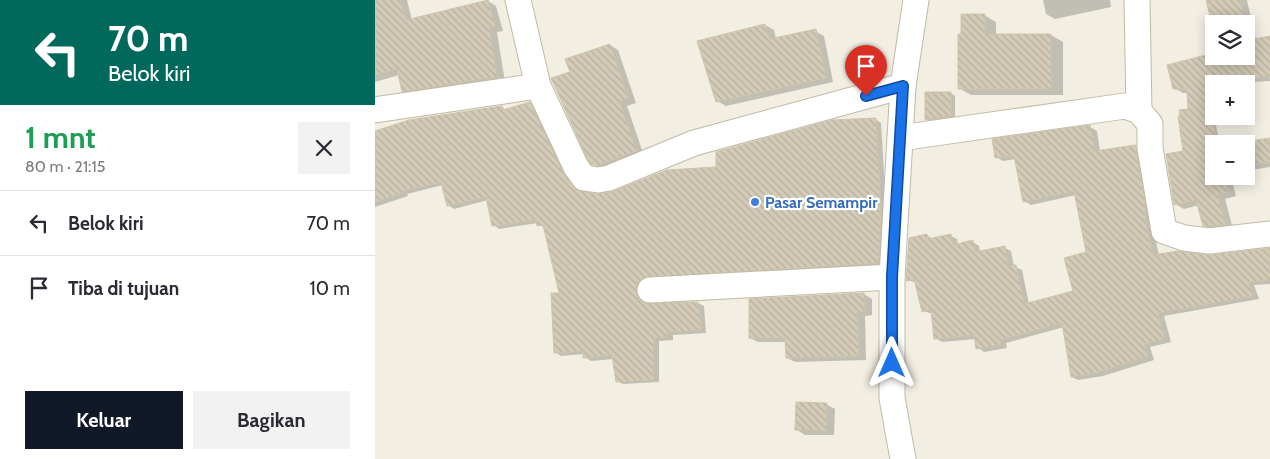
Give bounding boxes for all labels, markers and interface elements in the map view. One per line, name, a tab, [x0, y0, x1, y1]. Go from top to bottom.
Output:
map controls	[1205, 15, 1255, 185]
button: layers	[1205, 15, 1255, 65]
text: 70 m	[108, 17, 189, 60]
icon: left	[25, 20, 90, 85]
pin	[845, 45, 887, 96]
icon: arrive	[852, 52, 880, 80]
text: Belok kiri	[108, 60, 191, 87]
button: +	[1205, 75, 1255, 125]
text: 1 mnt	[25, 119, 96, 156]
button: close	[298, 122, 350, 174]
button: −	[1205, 135, 1255, 185]
text: 80 m · 21:15	[25, 157, 105, 176]
place label: Pasar Semampir	[765, 193, 878, 212]
marker: Pasar Semampir	[749, 196, 761, 208]
icon: left	[25, 209, 53, 237]
text: Belok kiri	[68, 212, 144, 235]
text: 70 m	[306, 212, 350, 235]
icon: arrive	[25, 274, 53, 302]
text: Tiba di tujuan	[68, 277, 179, 300]
text: 10 m	[310, 277, 350, 300]
position arrow	[865, 336, 917, 388]
button: Keluar	[25, 391, 183, 449]
button: Bagikan	[193, 391, 350, 449]

